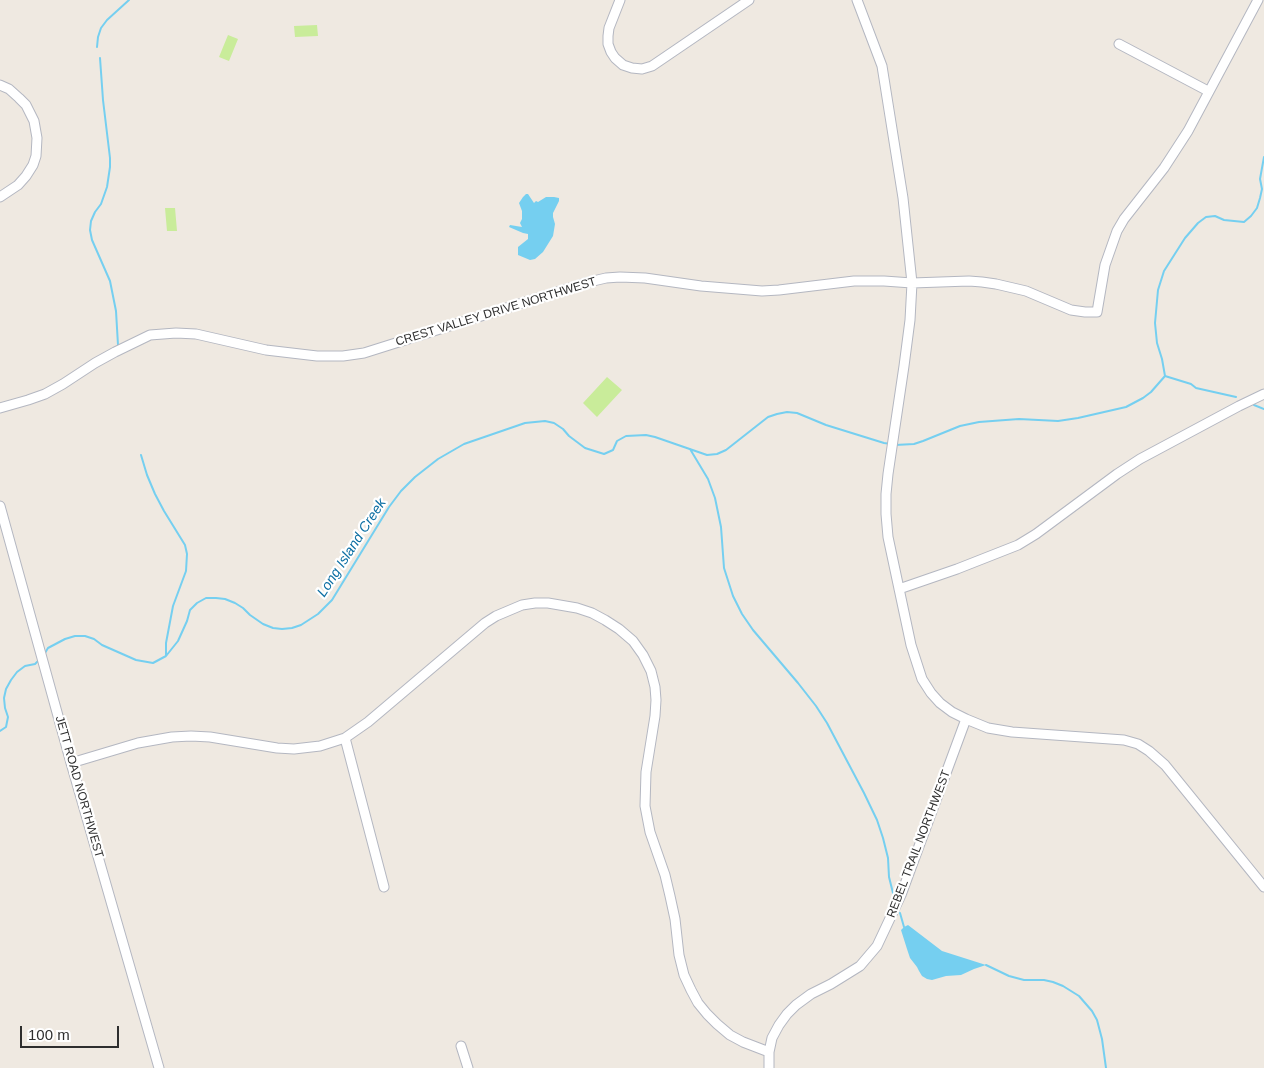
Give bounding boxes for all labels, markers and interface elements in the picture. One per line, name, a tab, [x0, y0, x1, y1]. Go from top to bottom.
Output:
street label: CREST VALLEY DRIVE NORTHWEST	[394, 275, 598, 349]
water label: Long Island Creek	[314, 496, 390, 600]
street label: JETT ROAD NORTHWEST	[52, 714, 106, 860]
street label: REBEL TRAIL NORTHWEST	[884, 768, 954, 920]
scale bar	[22, 1016, 121, 1048]
text: 100 m	[28, 1026, 70, 1043]

